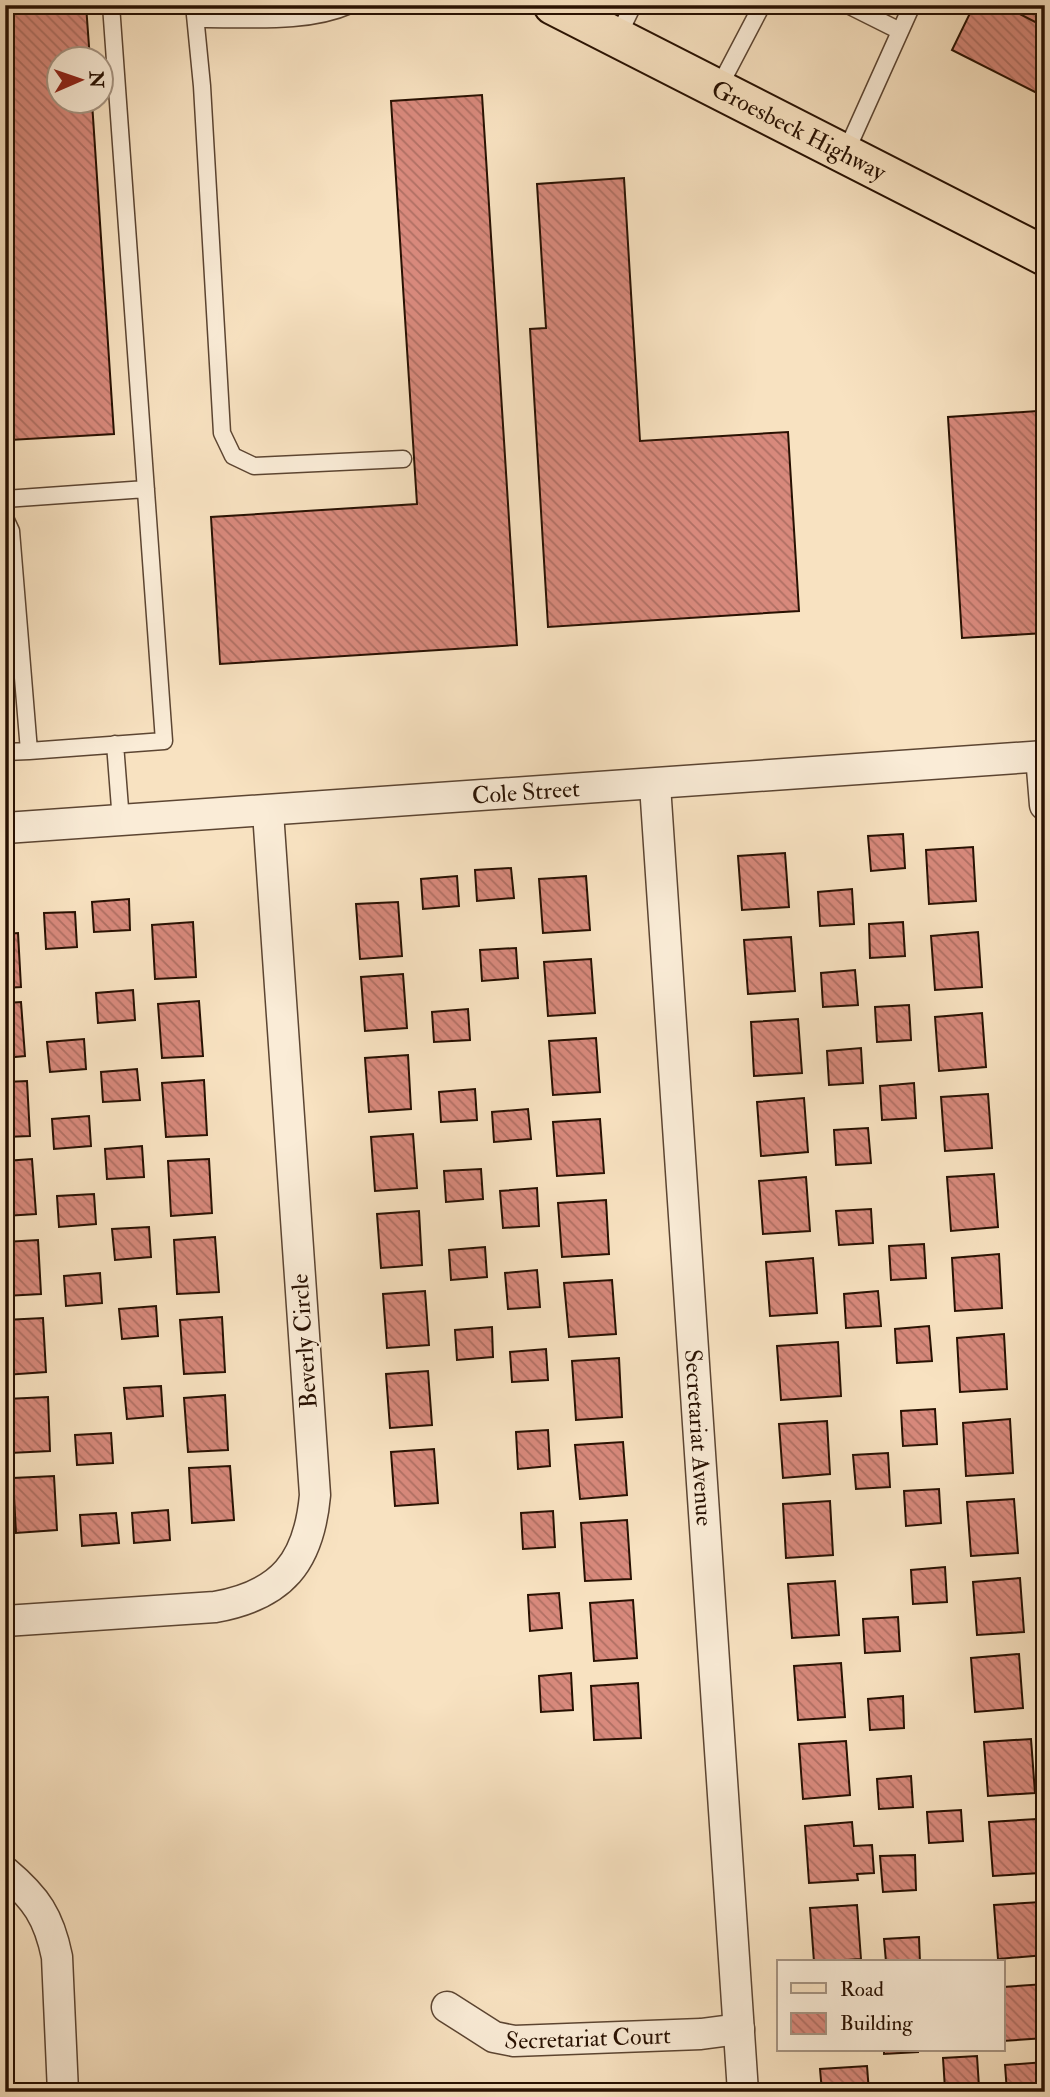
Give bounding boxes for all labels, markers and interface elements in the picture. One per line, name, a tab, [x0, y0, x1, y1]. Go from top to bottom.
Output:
north arrow	[46, 46, 116, 116]
text: N	[84, 70, 108, 89]
street label: Groesbeck Highway	[706, 73, 892, 189]
street label: Cole Street	[471, 773, 581, 812]
street label: Beverly Circle	[284, 1273, 325, 1409]
street label: Secretariat Avenue	[677, 1348, 720, 1527]
legend	[777, 1960, 1004, 2052]
text: Road	[840, 1976, 885, 2003]
text: Building	[840, 2010, 913, 2037]
street label: Secretariat Court	[502, 2020, 672, 2058]

